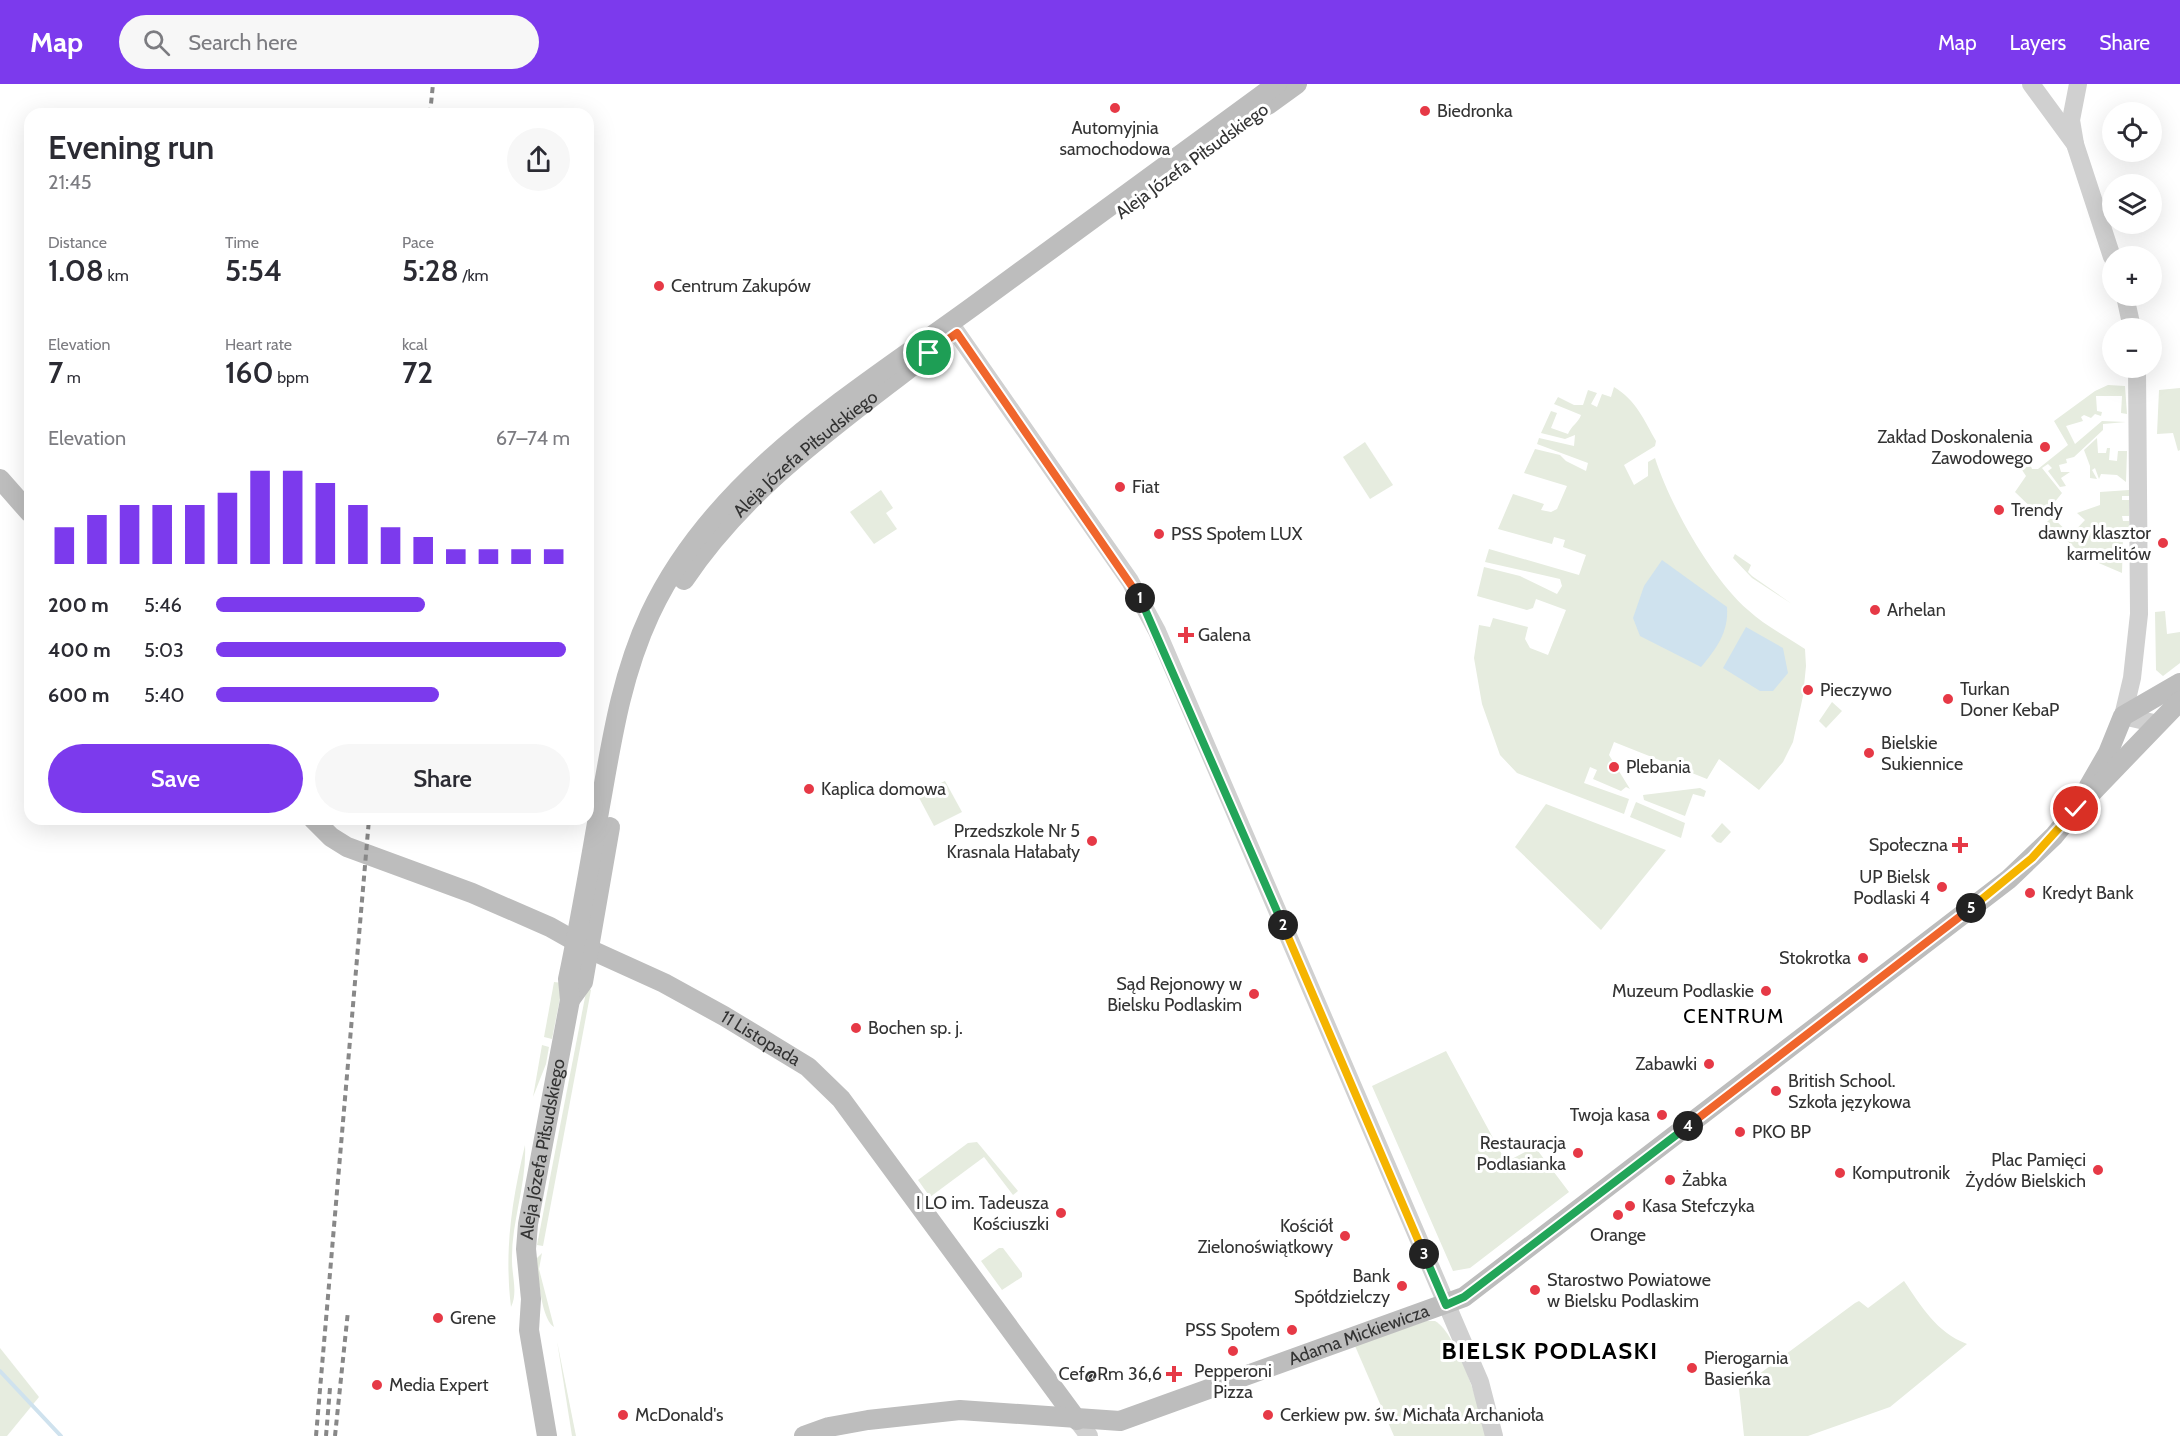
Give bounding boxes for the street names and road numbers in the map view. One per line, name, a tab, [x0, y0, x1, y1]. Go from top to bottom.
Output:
street label: Aleja Józefa Piłsudskiego	[1111, 98, 1273, 224]
street label: Aleja Józefa Piłsudskiego	[729, 386, 882, 522]
street label: 11 Listopada	[717, 1006, 805, 1071]
street label: Aleja Józefa Piłsudskiego	[516, 1057, 570, 1241]
street label: Adama Mickiewicza	[1286, 1299, 1432, 1370]

